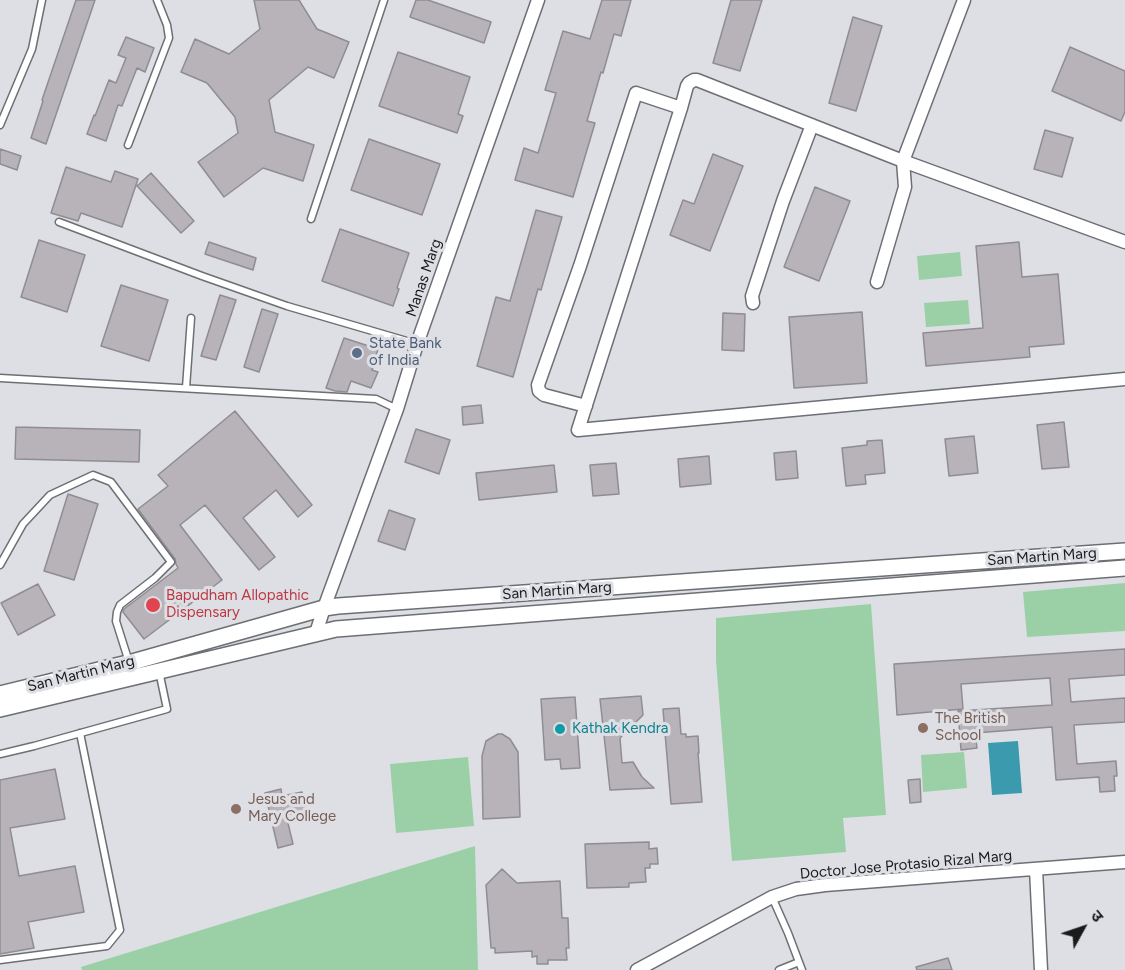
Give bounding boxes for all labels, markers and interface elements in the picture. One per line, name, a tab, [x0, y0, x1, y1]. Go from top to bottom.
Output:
street label: Manas Marg	[402, 237, 446, 319]
place label: State Bank of India	[369, 335, 441, 370]
marker: State Bank of India	[350, 346, 364, 360]
street label: San Martin Marg	[987, 544, 1097, 570]
street label: San Martin Marg	[502, 578, 612, 604]
place label: Bapudham Allopathic Dispensary	[166, 587, 309, 622]
marker: Bapudham Allopathic Dispensary	[144, 596, 162, 614]
street label: San Martin Marg	[26, 652, 136, 696]
place label: The British School	[935, 710, 1006, 745]
place label: Kathak Kendra	[572, 720, 668, 738]
marker: The British School	[916, 721, 930, 735]
marker: Kathak Kendra	[553, 722, 567, 736]
place label: Jesus and Mary College	[248, 791, 336, 826]
marker: Jesus and Mary College	[229, 802, 243, 816]
street label: Doctor Jose Protasio Rizal Marg	[799, 847, 1013, 883]
north arrow	[1053, 898, 1113, 958]
text: उ	[1087, 906, 1107, 926]

